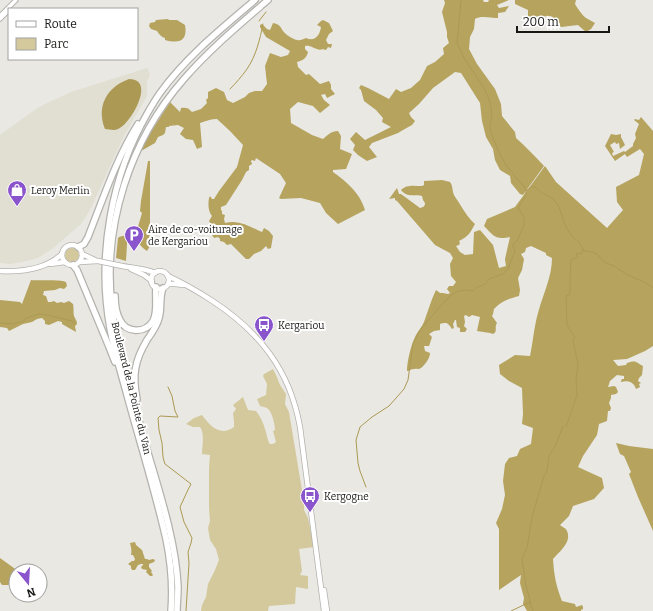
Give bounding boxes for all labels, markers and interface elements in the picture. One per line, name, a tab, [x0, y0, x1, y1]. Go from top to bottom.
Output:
legend	[8, 8, 138, 60]
scale bar	[517, 8, 609, 34]
text: 200 m	[523, 15, 559, 29]
text: Route	[44, 17, 77, 31]
text: Parc	[44, 37, 69, 51]
shop icon: Leroy Merlin	[6, 179, 28, 207]
place label: Leroy Merlin	[31, 185, 90, 197]
parking icon: Aire de co-voiturage de Kergariou	[123, 224, 145, 252]
place label: Aire de co-voiturage de Kergariou	[148, 224, 242, 248]
bus stop icon: Kergariou	[253, 314, 275, 342]
place label: Kergariou	[278, 320, 325, 332]
street label: Boulevard de la Pointe du Van	[109, 321, 154, 457]
bus stop icon: Kergogne	[299, 485, 321, 513]
place label: Kergogne	[324, 491, 369, 503]
north arrow	[8, 563, 48, 603]
text: N	[24, 585, 37, 600]

